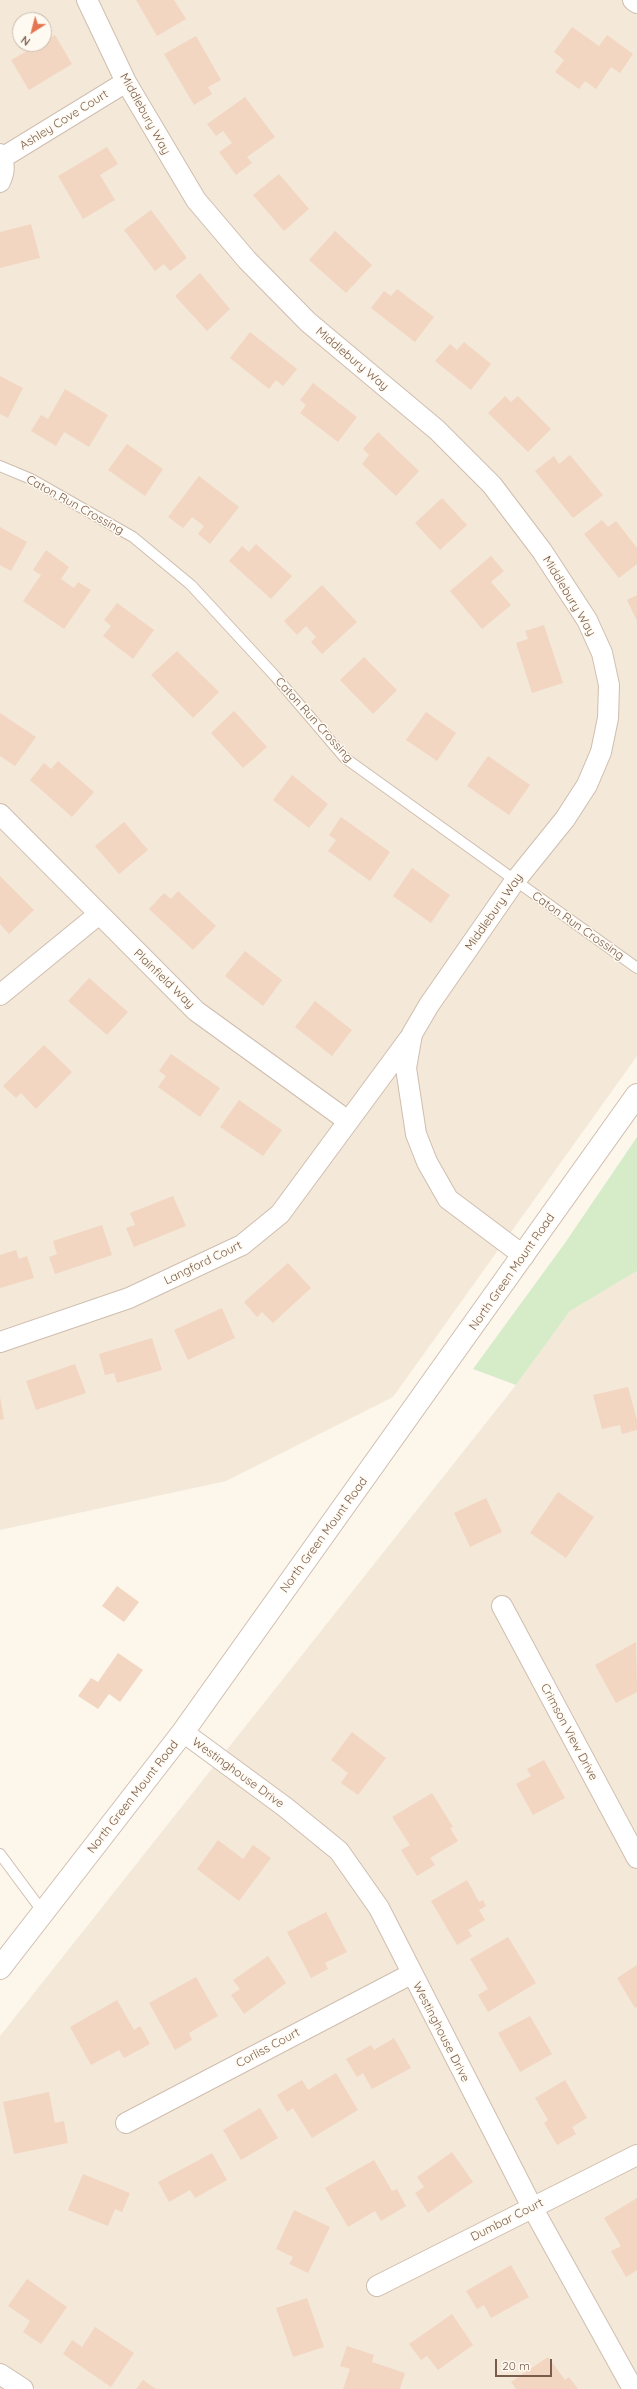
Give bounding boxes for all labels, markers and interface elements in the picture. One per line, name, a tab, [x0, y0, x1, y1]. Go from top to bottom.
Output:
north arrow	[12, 12, 52, 52]
text: N	[18, 33, 33, 49]
street label: Middlebury Way	[117, 71, 173, 157]
street label: Ashley Cove Court	[17, 87, 111, 153]
street label: Middlebury Way	[313, 324, 391, 394]
street label: Caton Run Crossing	[24, 472, 126, 538]
street label: Middlebury Way	[539, 553, 599, 639]
street label: Caton Run Crossing	[272, 675, 356, 765]
street label: Middlebury Way	[462, 871, 526, 953]
street label: Caton Run Crossing	[529, 889, 627, 963]
street label: Plainfield Way	[131, 946, 197, 1012]
street label: North Green Mount Road	[466, 1211, 558, 1333]
street label: Langford Court	[162, 1238, 244, 1288]
street label: North Green Mount Road	[277, 1474, 371, 1596]
street label: Crimson View Drive	[537, 1681, 601, 1783]
street label: Westinghouse Drive	[189, 1735, 287, 1811]
street label: North Green Mount Road	[84, 1738, 182, 1856]
street label: Westinghouse Drive	[410, 1980, 472, 2084]
street label: Corliss Court	[234, 2025, 302, 2071]
street label: Dumbar Court	[468, 2196, 546, 2244]
scale bar	[497, 2351, 554, 2377]
text: 20 m	[502, 2358, 530, 2373]

